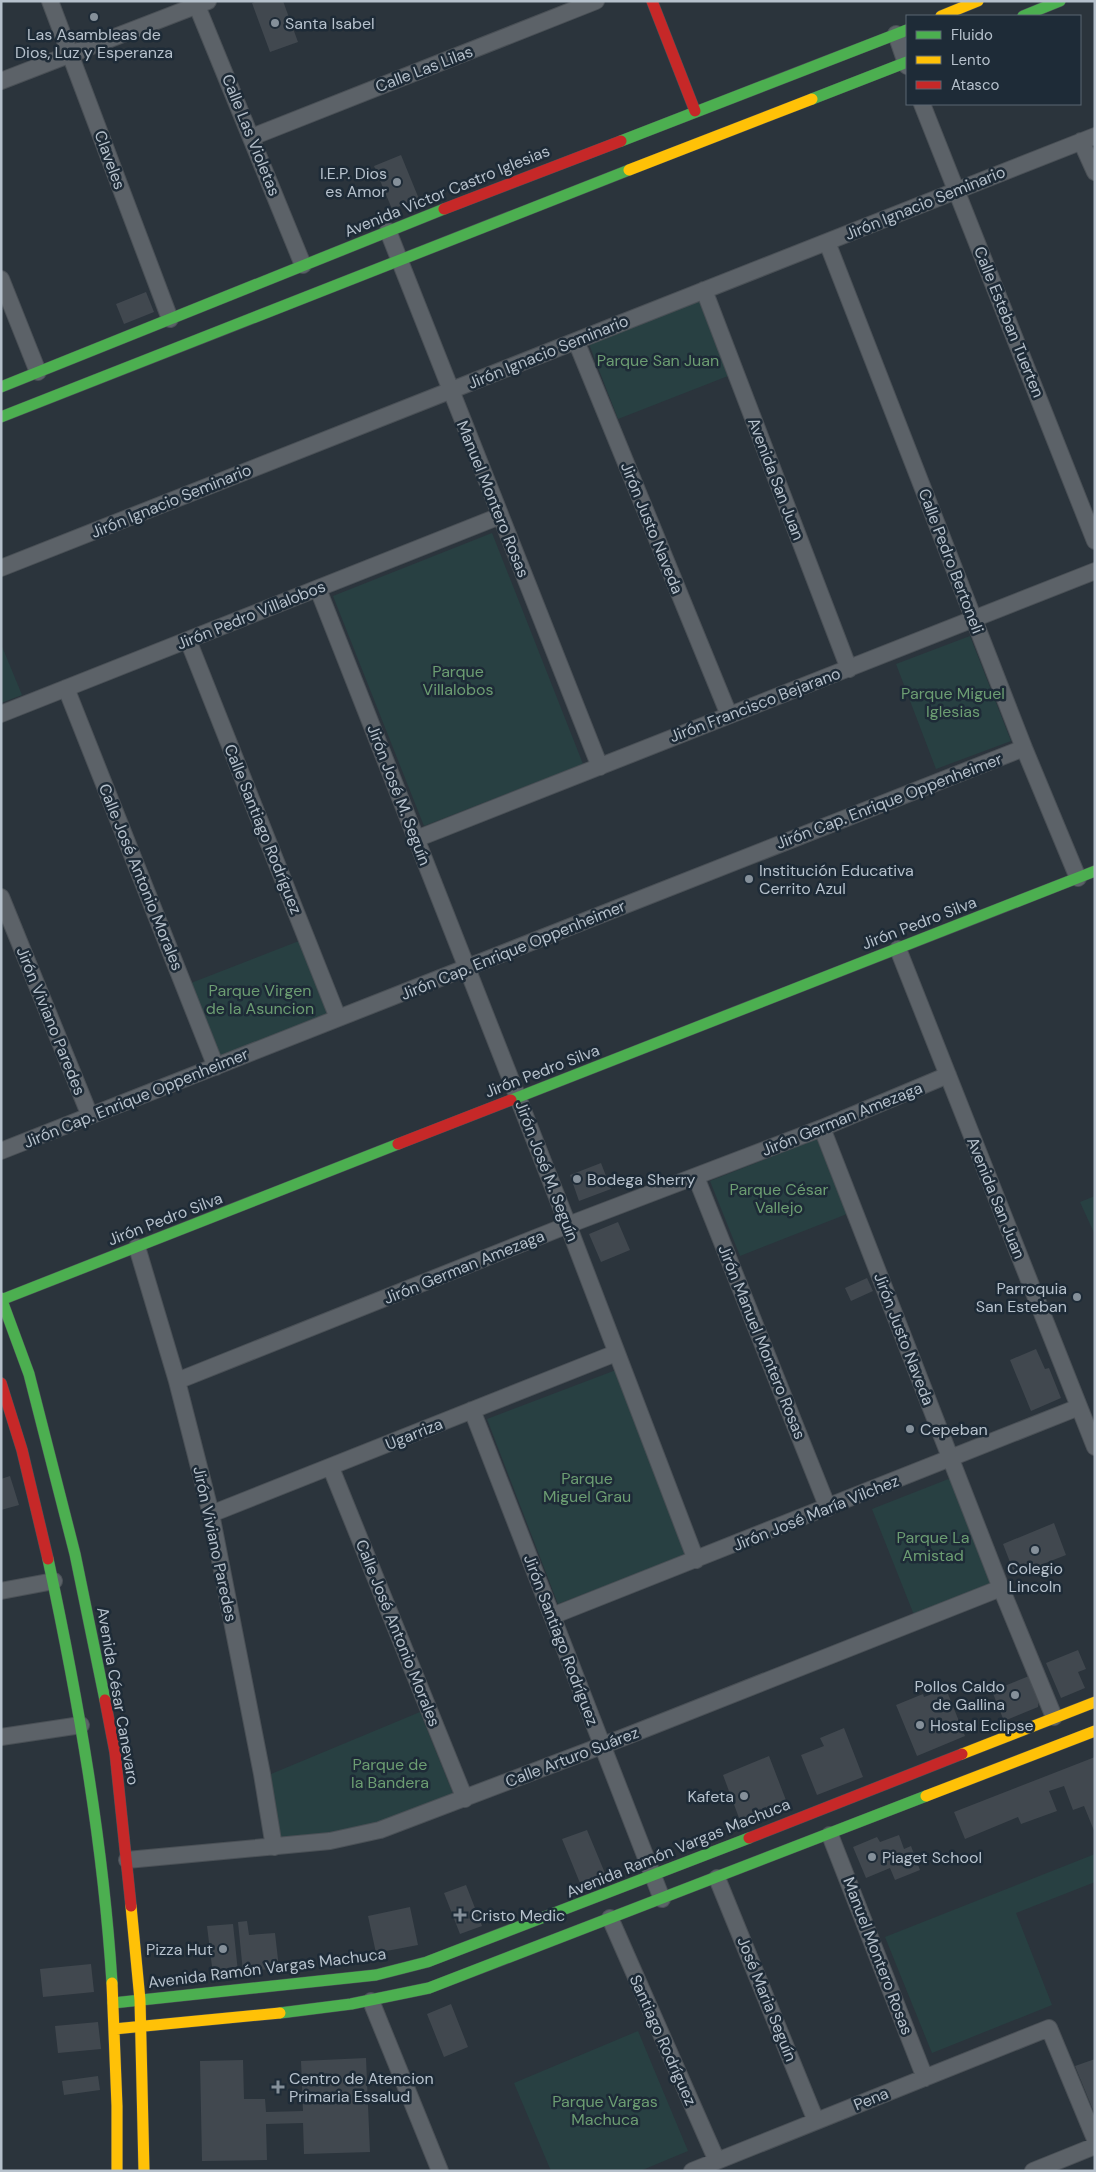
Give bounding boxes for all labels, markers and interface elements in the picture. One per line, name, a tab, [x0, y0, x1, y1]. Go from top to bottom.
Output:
marker: Las Asambleas de Dios, Luz y Esperanza	[88, 11, 100, 23]
place label: Santa Isabel	[285, 13, 375, 34]
legend	[906, 15, 1081, 105]
marker: Santa Isabel	[269, 17, 281, 29]
place label: Las Asambleas de Dios, Luz y Esperanza	[15, 24, 173, 63]
text: Fluido	[951, 25, 993, 45]
street label: Calle Las Lilas	[372, 41, 476, 97]
text: Lento	[951, 50, 990, 70]
street label: Calle Las Violetas	[217, 71, 285, 199]
text: Atasco	[951, 75, 999, 95]
street label: Claveles	[90, 128, 130, 192]
street label: Avenida Victor Castro Iglesias	[341, 140, 553, 242]
street label: Jirón Ignacio Seminario	[842, 161, 1008, 245]
place label: I.E.P. Dios es Amor	[320, 163, 387, 202]
marker: I.E.P. Dios es Amor	[391, 176, 403, 188]
street label: Calle Esteban Tuerten	[969, 243, 1049, 401]
street label: Jirón Ignacio Seminario	[465, 310, 631, 394]
park label: Parque San Juan	[597, 350, 719, 371]
street label: Avenida San Juan	[743, 415, 809, 543]
street label: Manuel Montero Rosas	[452, 417, 534, 581]
street label: Jirón Ignacio Seminario	[88, 459, 254, 543]
street label: Jirón Justo Naveda	[616, 459, 688, 597]
street label: Calle Pedro Bertoneli	[914, 485, 988, 637]
street label: Jirón Pedro Villalobos	[174, 576, 328, 654]
park label: Parque Villalobos	[423, 661, 493, 700]
street label: Jirón Francisco Bejarano	[667, 663, 843, 747]
park label: Parque Miguel Iglesias	[901, 683, 1005, 722]
street label: Jirón José M. Seguín	[362, 722, 436, 868]
street label: Calle Santiago Rodríguez	[219, 741, 307, 917]
street label: Jirón Cap. Enrique Oppenheimer	[773, 748, 1005, 854]
street label: Calle José Antonio Morales	[94, 780, 188, 974]
place label: Institución Educativa Cerrito Azul	[759, 860, 914, 899]
marker: Institución Educativa Cerrito Azul	[743, 873, 755, 885]
street label: Jirón Pedro Silva	[859, 891, 979, 955]
street label: Jirón Cap. Enrique Oppenheimer	[398, 895, 629, 1005]
street label: Jirón Viviano Paredes	[12, 944, 90, 1098]
park label: Parque Virgen de la Asuncion	[206, 980, 314, 1019]
street label: Jirón Pedro Silva	[482, 1039, 602, 1103]
street label: Jirón Cap. Enrique Oppenheimer	[21, 1043, 252, 1153]
street label: Jirón German Amezaga	[759, 1077, 925, 1161]
street label: Jirón José M. Seguín	[510, 1098, 584, 1244]
street label: Avenida San Juan	[962, 1134, 1030, 1262]
place label: Bodega Sherry	[587, 1169, 696, 1190]
marker: Bodega Sherry	[571, 1173, 583, 1185]
park label: Parque César Vallejo	[730, 1179, 829, 1218]
street label: Jirón Pedro Silva	[105, 1187, 225, 1251]
street label: Jirón German Amezaga	[381, 1225, 547, 1309]
street label: Jirón Manuel Montero Rosas	[713, 1242, 811, 1442]
street label: Jirón Justo Naveda	[869, 1270, 939, 1408]
place label: Parroquia San Esteban	[976, 1278, 1067, 1317]
marker: Parroquia San Esteban	[1071, 1291, 1083, 1303]
street label: Ugarriza	[382, 1413, 446, 1455]
place label: Cepeban	[920, 1419, 988, 1440]
marker: Cepeban	[904, 1423, 916, 1435]
street label: Jirón Viviano Paredes	[188, 1464, 242, 1624]
park label: Parque Miguel Grau	[543, 1468, 631, 1507]
street label: Jirón José María Vilchez	[730, 1470, 902, 1556]
park label: Parque La Amistad	[897, 1527, 969, 1566]
street label: Calle José Antonio Morales	[351, 1536, 445, 1730]
marker: Colegio Lincoln	[1029, 1544, 1041, 1556]
street label: Jirón Santiago Rodríguez	[519, 1552, 603, 1728]
place label: Colegio Lincoln	[1007, 1558, 1063, 1597]
street label: Avenida César Canevaro	[92, 1605, 144, 1787]
place label: Pollos Caldo de Gallina	[915, 1676, 1005, 1715]
marker: Pollos Caldo de Gallina	[1009, 1689, 1021, 1701]
place label: Hostal Eclipse	[930, 1715, 1034, 1736]
marker: Hostal Eclipse	[914, 1719, 926, 1731]
street label: Calle Arturo Suárez	[502, 1722, 642, 1792]
park label: Parque de la Bandera	[351, 1754, 429, 1793]
place label: Kafeta	[687, 1786, 734, 1807]
marker: Kafeta	[738, 1790, 750, 1802]
street label: Avenida Ramón Vargas Machuca	[563, 1793, 793, 1903]
place label: Piaget School	[882, 1847, 982, 1868]
marker: Piaget School	[866, 1851, 878, 1863]
street label: Manuel Montero Rosas	[838, 1874, 918, 2038]
place label: Cristo Medic	[471, 1905, 565, 1926]
marker: Cristo Medic	[453, 1908, 467, 1922]
street label: José Maria Seguín	[732, 1933, 802, 2065]
place label: Pizza Hut	[146, 1939, 213, 1960]
street label: Avenida Ramón Vargas Machuca	[147, 1943, 387, 1993]
marker: Pizza Hut	[217, 1943, 229, 1955]
street label: Santiago Rodríguez	[625, 1971, 701, 2109]
place label: Centro de Atencion Primaria Essalud	[289, 2068, 434, 2107]
marker: Centro de Atencion Primaria Essalud	[271, 2080, 285, 2094]
street label: Pena	[850, 2083, 892, 2115]
park label: Parque Vargas Machuca	[552, 2091, 658, 2130]

